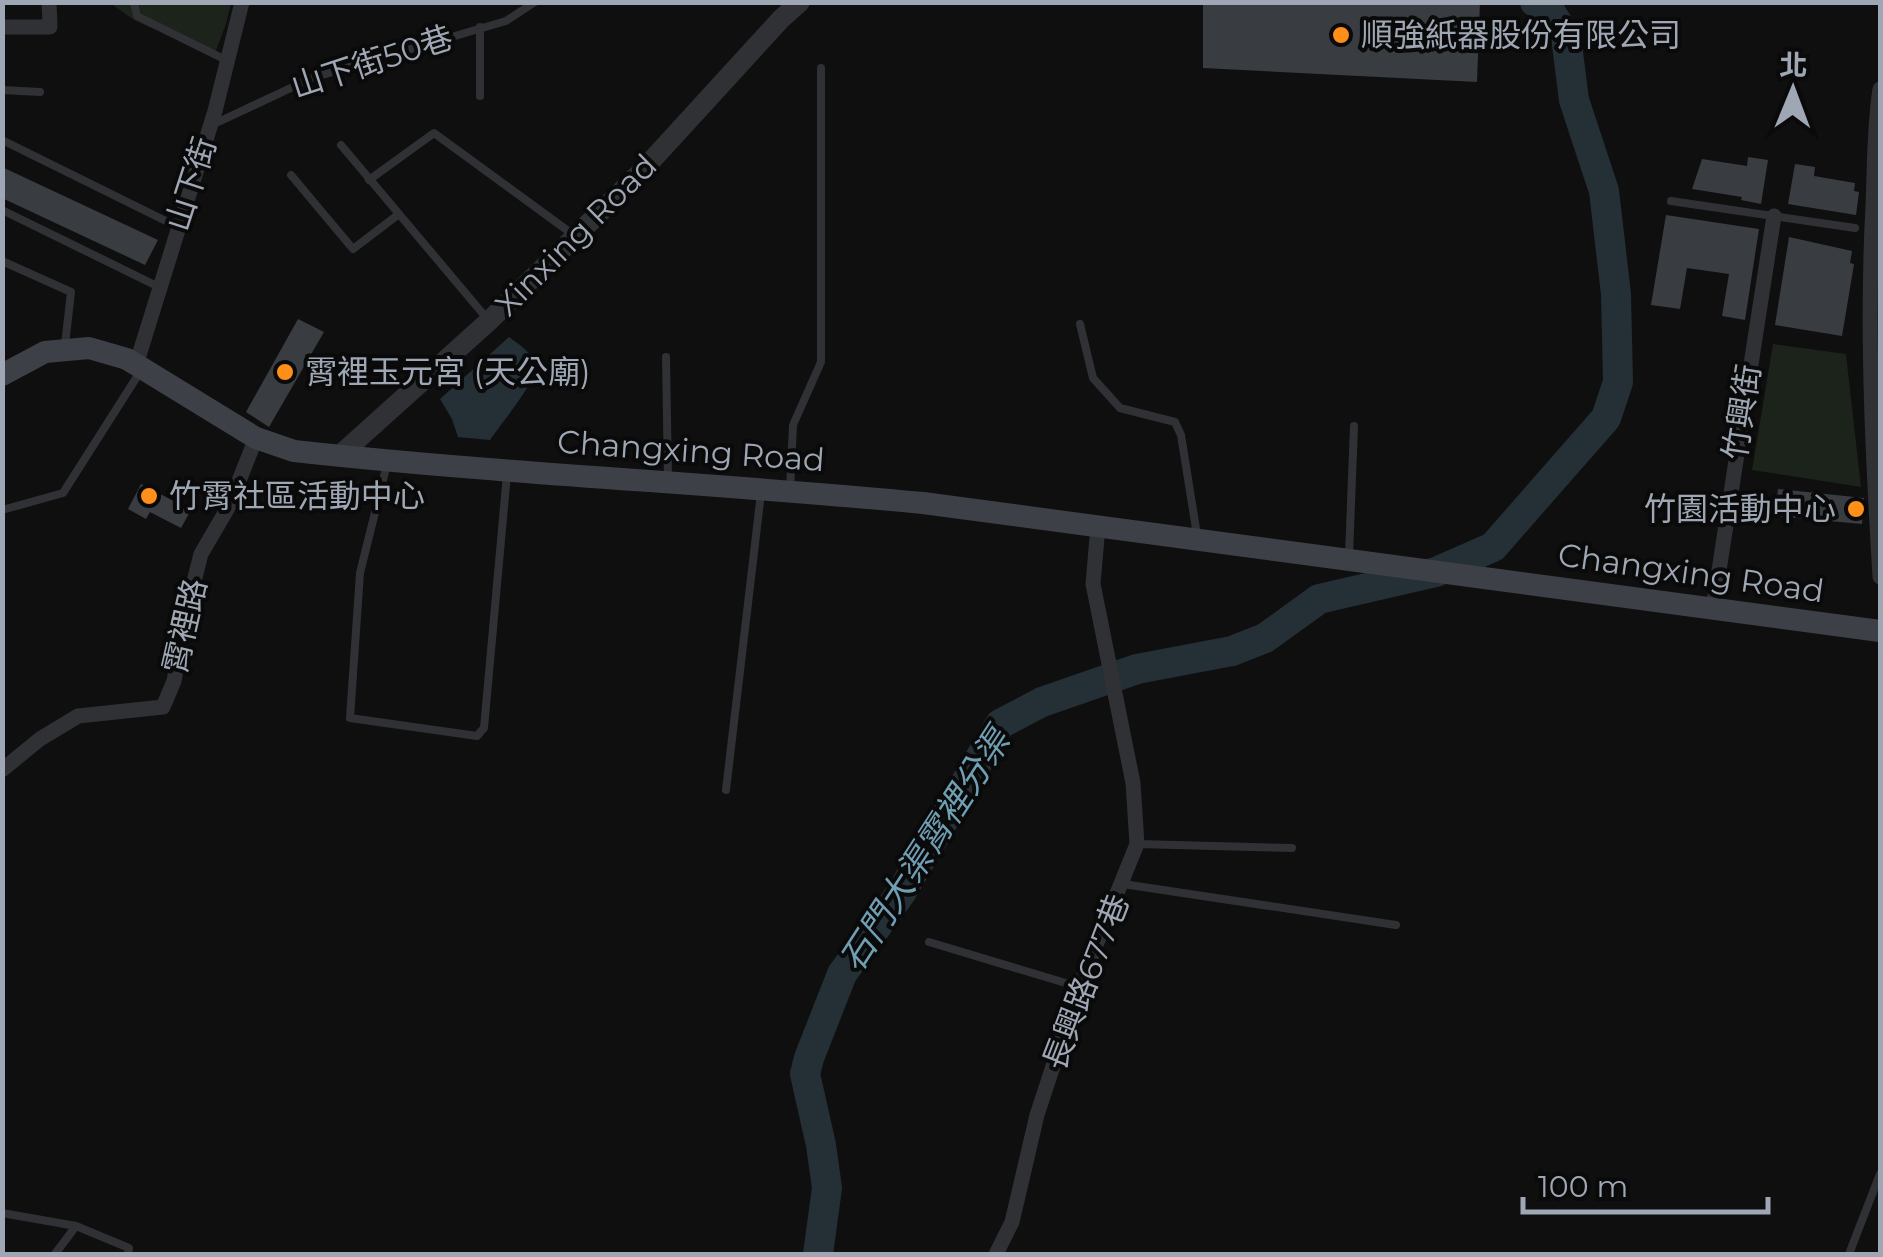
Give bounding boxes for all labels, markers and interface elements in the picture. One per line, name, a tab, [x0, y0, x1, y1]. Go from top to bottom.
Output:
place label: 順強紙器股份有限公司	[1361, 15, 1681, 54]
street label: 山下街50巷	[286, 17, 457, 106]
marker: 順強紙器股份有限公司	[1330, 24, 1352, 46]
north arrow	[1743, 40, 1843, 140]
text: 北	[1779, 48, 1808, 82]
street label: 山下街	[157, 132, 224, 236]
street label: Xinxing Road	[487, 146, 665, 324]
place label: 霄裡玉元宮 (天公廟)	[305, 352, 590, 391]
marker: 霄裡玉元宮 (天公廟)	[274, 361, 296, 383]
street label: 竹興街	[1715, 361, 1768, 462]
street label: Changxing Road	[556, 422, 826, 479]
place label: 竹霄社區活動中心	[169, 476, 425, 515]
marker: 竹霄社區活動中心	[138, 485, 160, 507]
place label: 竹園活動中心	[1644, 489, 1836, 528]
marker: 竹園活動中心	[1845, 498, 1867, 520]
street label: Changxing Road	[1556, 535, 1827, 610]
street label: 霄裡路	[155, 575, 214, 677]
water label: 石門大渠霄裡分渠	[830, 716, 1022, 979]
street label: 長興路677巷	[1034, 889, 1137, 1075]
scale bar	[1523, 1152, 1768, 1214]
text: 100 m	[1538, 1168, 1628, 1205]

